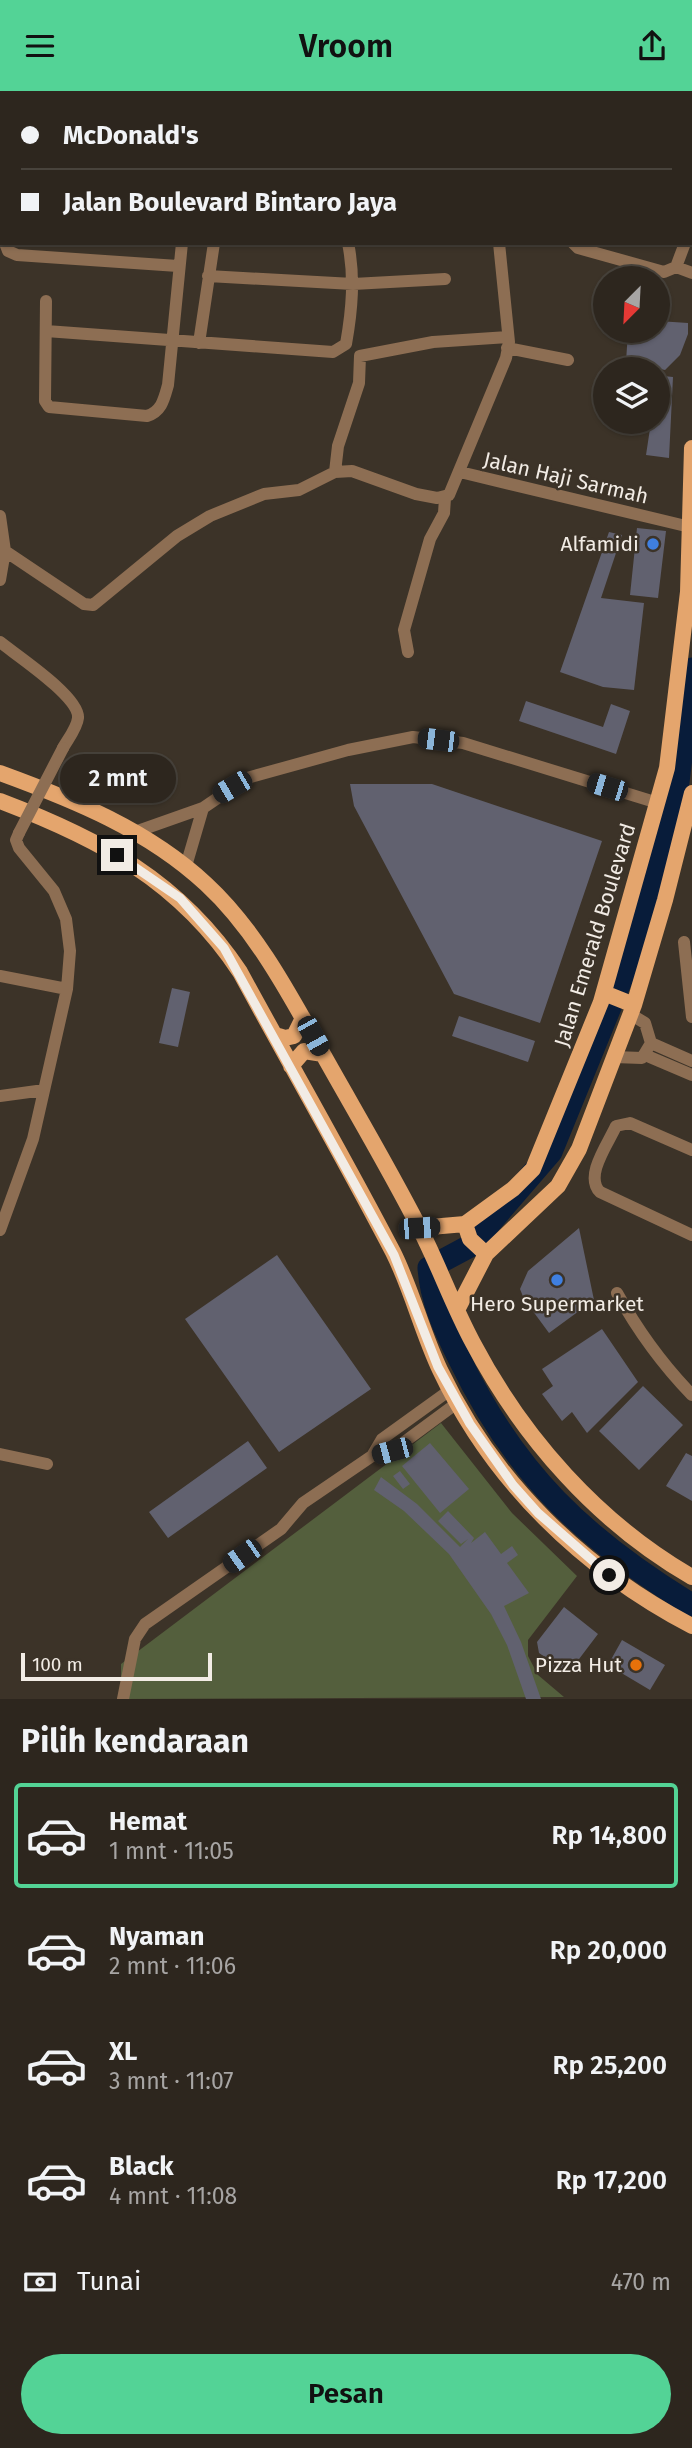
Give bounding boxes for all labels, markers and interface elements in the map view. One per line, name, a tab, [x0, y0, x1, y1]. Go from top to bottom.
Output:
icon: menu	[21, 27, 59, 65]
text: Vroom	[299, 27, 393, 65]
icon: share	[633, 27, 671, 65]
text: McDonald's	[63, 120, 199, 151]
text: Jalan Boulevard Bintaro Jaya	[63, 187, 397, 218]
north arrow	[593, 266, 670, 343]
map controls	[593, 266, 670, 434]
button: layers	[593, 357, 670, 434]
street label: Jalan Haji Sarmah	[481, 446, 651, 510]
place label: Alfamidi	[560, 531, 639, 557]
marker: Alfamidi	[645, 536, 661, 552]
car	[416, 727, 461, 753]
callout: 2 mnt	[59, 753, 175, 803]
text: 2 mnt	[89, 764, 147, 792]
car	[209, 767, 256, 807]
car	[584, 771, 631, 803]
street label: Jalan Emerald Boulevard	[549, 820, 641, 1050]
route end	[101, 839, 133, 871]
car	[294, 1013, 333, 1059]
car	[398, 1216, 441, 1240]
marker: Hero Supermarket	[549, 1272, 565, 1288]
place label: Hero Supermarket	[470, 1291, 644, 1317]
car	[369, 1435, 416, 1467]
car	[219, 1535, 266, 1577]
route start	[593, 1559, 625, 1591]
scale bar	[21, 1650, 212, 1682]
place label: Pizza Hut	[535, 1652, 622, 1678]
text: 100 m	[32, 1653, 83, 1676]
marker: Pizza Hut	[628, 1657, 644, 1673]
text: Pilih kendaraan	[21, 1722, 249, 1760]
icon: car	[25, 1804, 88, 1867]
text: Hemat	[109, 1806, 187, 1837]
text: Rp 14,800	[552, 1820, 667, 1851]
text: 1 mnt · 11:05	[109, 1837, 234, 1865]
icon: car	[25, 1919, 88, 1982]
text: Nyaman	[109, 1921, 205, 1952]
text: Rp 20,000	[550, 1935, 667, 1966]
text: 2 mnt · 11:06	[109, 1952, 236, 1980]
icon: car	[25, 2034, 88, 2097]
text: XL	[109, 2036, 137, 2067]
text: Rp 25,200	[553, 2050, 667, 2081]
text: 3 mnt · 11:07	[109, 2067, 233, 2095]
icon: car	[25, 2149, 88, 2212]
text: Black	[109, 2151, 174, 2182]
text: Rp 17,200	[556, 2165, 667, 2196]
text: 4 mnt · 11:08	[109, 2182, 237, 2210]
icon: cash	[21, 2263, 59, 2301]
text: Tunai	[77, 2266, 141, 2297]
text: 470 m	[611, 2268, 671, 2296]
button: Pesan	[21, 2354, 671, 2434]

